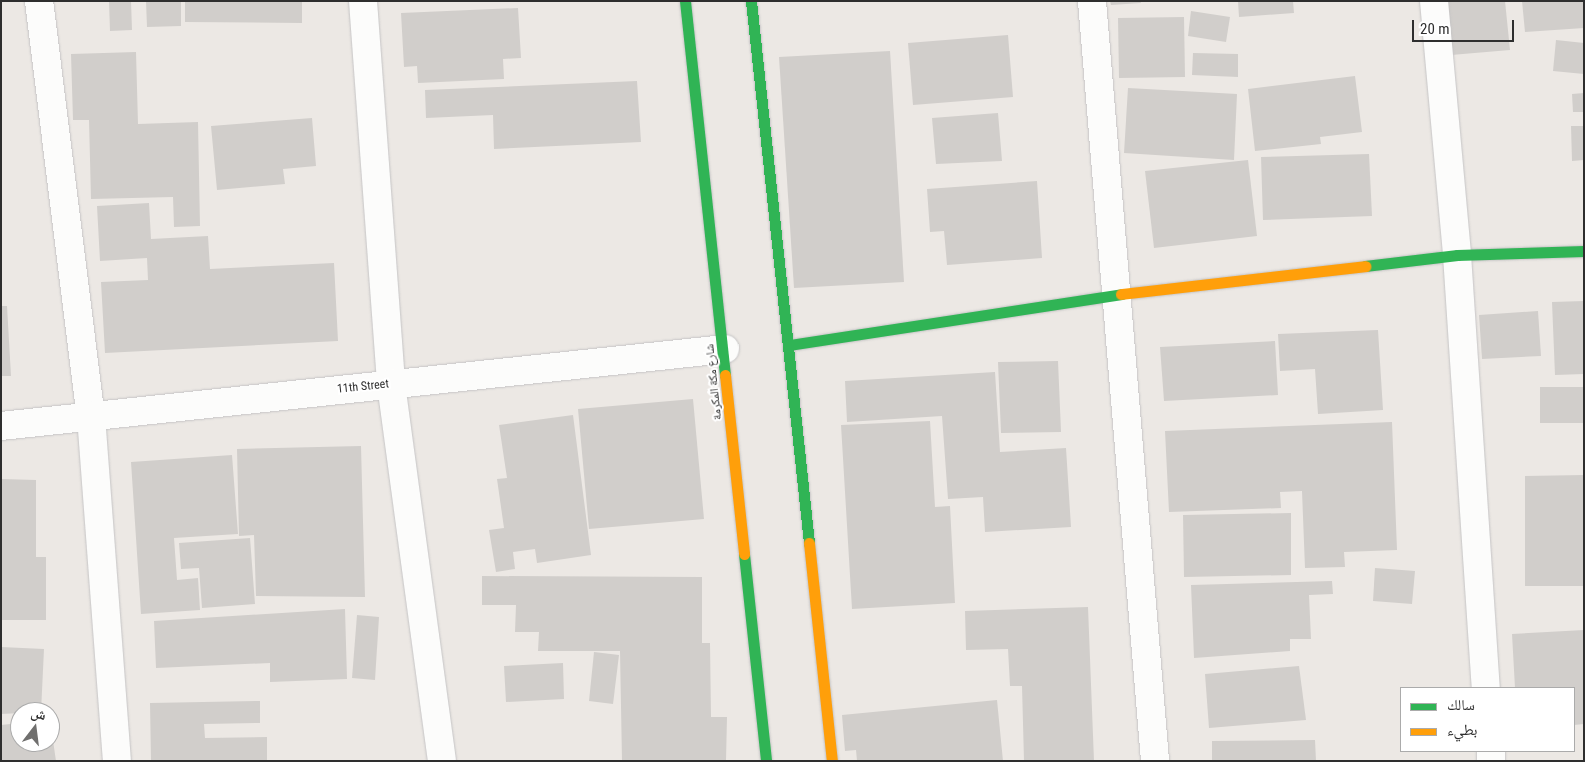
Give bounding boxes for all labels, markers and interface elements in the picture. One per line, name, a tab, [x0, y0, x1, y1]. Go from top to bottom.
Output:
scale bar	[1415, 10, 1518, 42]
text: 20 m	[1420, 20, 1450, 38]
street label: شارع مكة المكرمة	[703, 343, 725, 421]
street label: 11th Street	[336, 377, 390, 397]
legend	[1400, 687, 1575, 752]
text: سالك	[1447, 696, 1475, 714]
north arrow	[10, 702, 60, 752]
text: ش	[29, 704, 48, 723]
text: بطيء	[1447, 721, 1477, 739]

